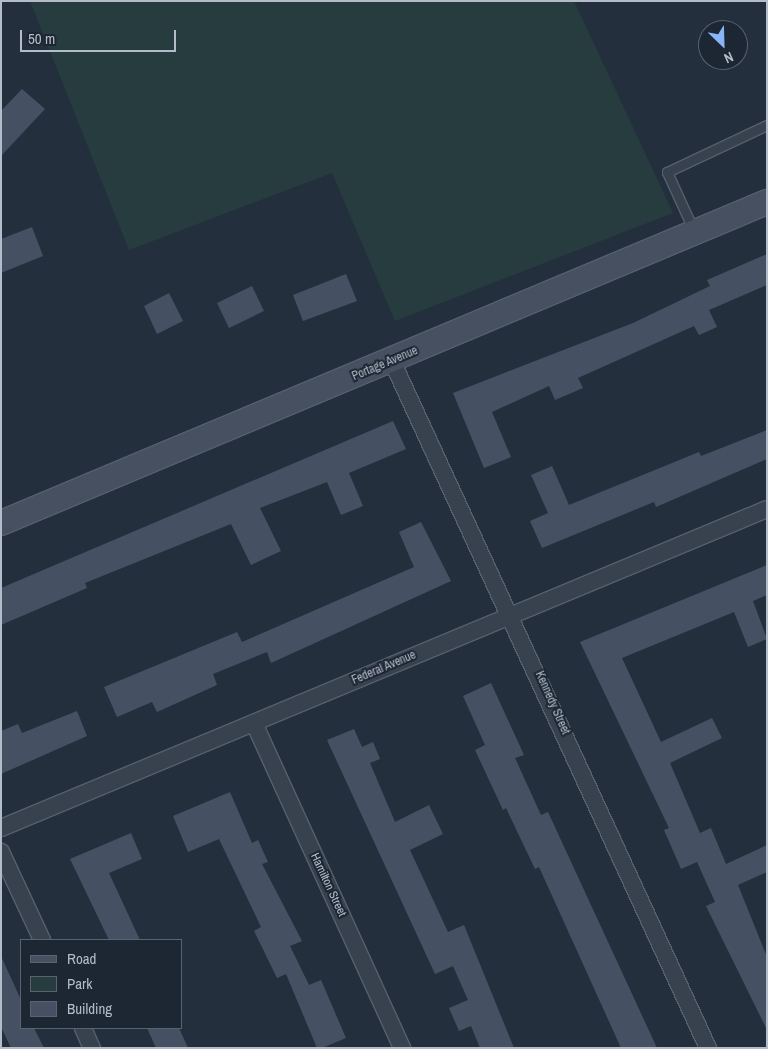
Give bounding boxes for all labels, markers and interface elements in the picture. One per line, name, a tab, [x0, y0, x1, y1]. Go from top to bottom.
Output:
scale bar	[22, 20, 179, 52]
north arrow	[698, 20, 748, 70]
text: 50 m	[28, 28, 55, 49]
text: N	[721, 48, 736, 68]
street label: Portage Avenue	[350, 344, 420, 384]
street label: Federal Avenue	[350, 648, 418, 688]
street label: Kennedy Street	[532, 669, 572, 737]
street label: Hamilton Street	[307, 851, 349, 919]
legend	[20, 939, 182, 1029]
text: Road	[67, 948, 96, 969]
text: Park	[67, 973, 92, 994]
text: Building	[67, 998, 112, 1019]

